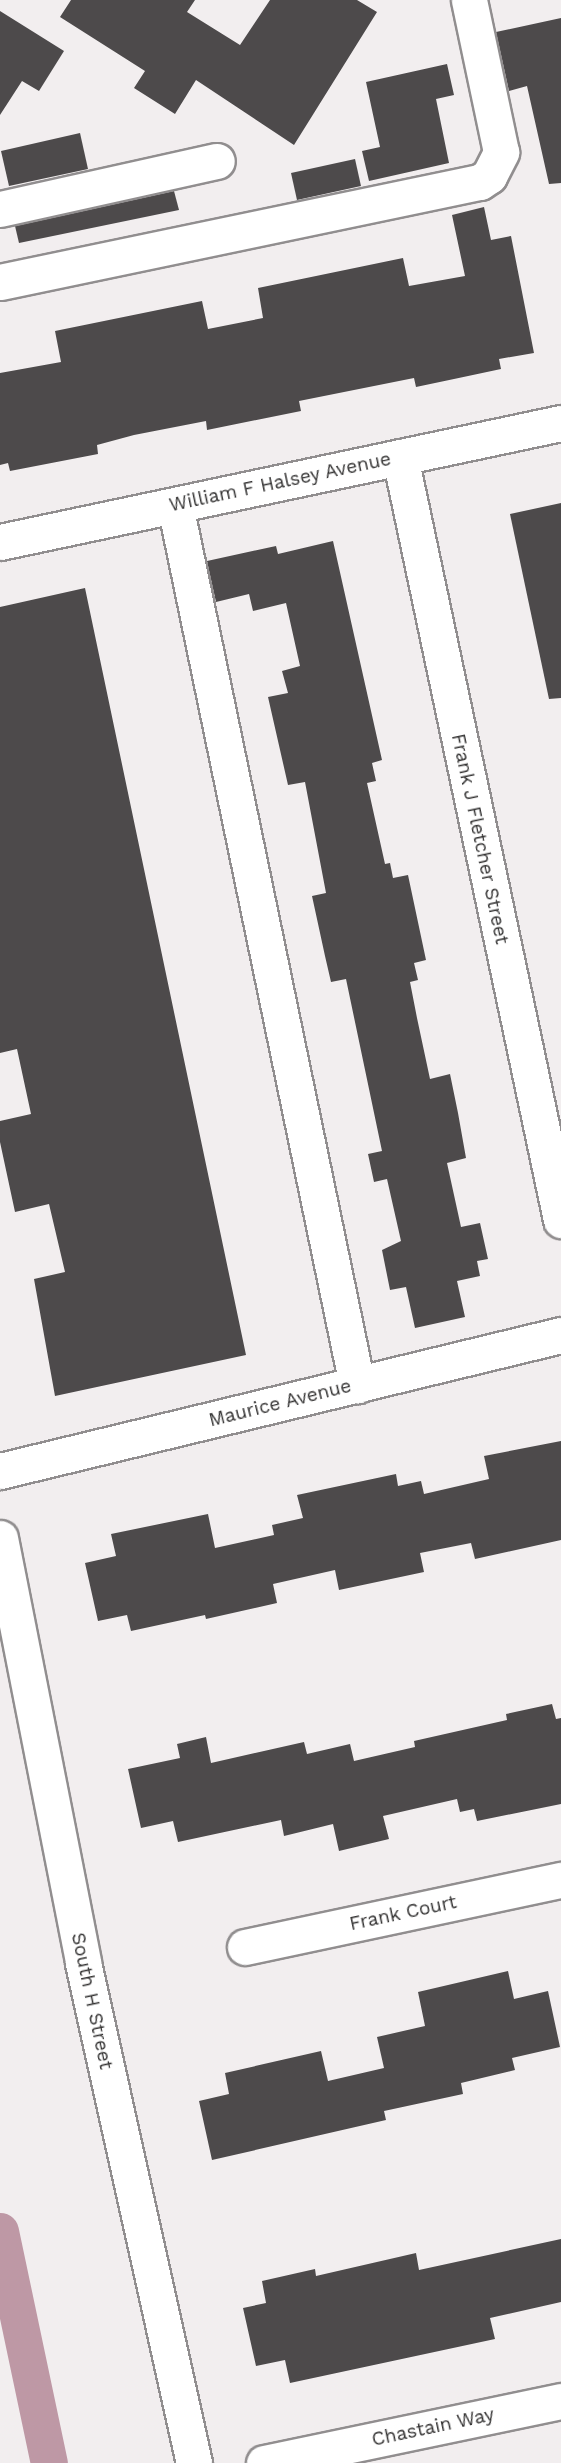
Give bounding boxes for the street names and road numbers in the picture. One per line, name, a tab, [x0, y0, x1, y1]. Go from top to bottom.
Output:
street label: William F Halsey Avenue	[166, 447, 394, 517]
street label: Frank J Fletcher Street	[446, 731, 514, 947]
street label: Maurice Avenue	[206, 1374, 354, 1432]
street label: Frank Court	[347, 1890, 459, 1936]
street label: South H Street	[66, 1931, 118, 2071]
street label: Chastain Way	[369, 2403, 497, 2451]

